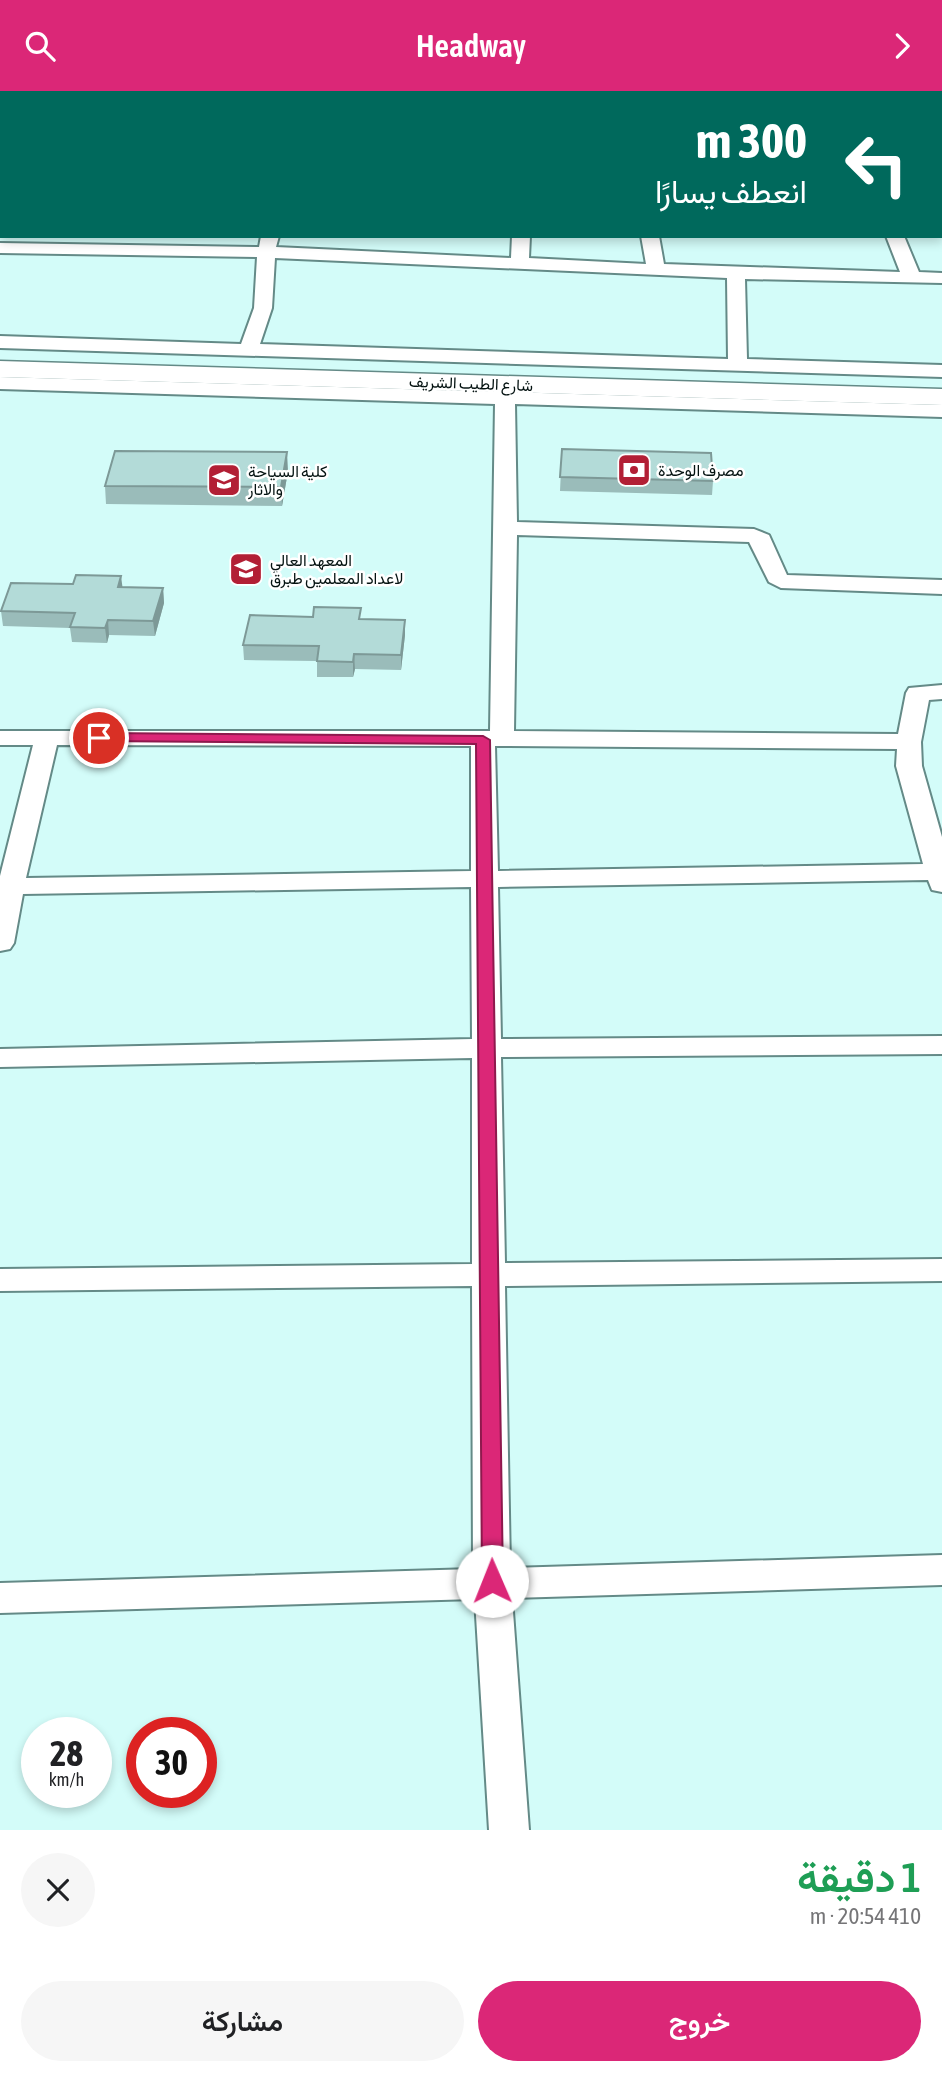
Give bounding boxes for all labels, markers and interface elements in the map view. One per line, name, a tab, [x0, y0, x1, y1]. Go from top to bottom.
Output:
icon: search	[21, 27, 59, 65]
text: Headway	[416, 27, 526, 64]
icon: forward	[883, 27, 921, 65]
text: 300 m	[696, 112, 807, 168]
icon: left	[831, 119, 922, 210]
text: انعطف يسارًا	[655, 173, 807, 210]
street label: شارع الطيب الشريف	[409, 372, 533, 397]
bank icon: مصرف الوحدة	[615, 451, 653, 489]
school or university icon: كلية السياحة والاثار	[205, 461, 243, 499]
place label: مصرف الوحدة	[658, 461, 744, 481]
place label: كلية السياحة والاثار	[247, 462, 327, 500]
school or university icon: المعهد العالي لاعداد المعلمين طبرق	[227, 550, 265, 588]
place label: المعهد العالي لاعداد المعلمين طبرق	[270, 551, 403, 589]
pin	[69, 708, 129, 768]
icon: arrive	[80, 719, 118, 757]
position arrow	[455, 1544, 529, 1618]
speed limit sign: 30	[126, 1717, 217, 1808]
text: 28	[50, 1733, 83, 1773]
text: km/h	[49, 1769, 84, 1790]
button: close	[21, 1853, 95, 1927]
text: 1 دقيقة	[797, 1853, 921, 1901]
text: 410 m · 20:54	[810, 1903, 921, 1929]
button: مشاركة	[21, 1981, 464, 2061]
button: خروج	[478, 1981, 921, 2061]

